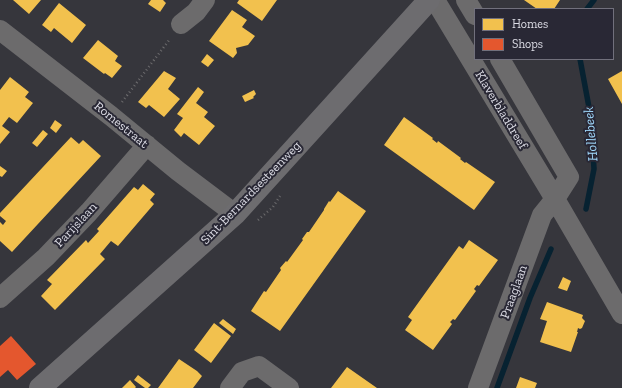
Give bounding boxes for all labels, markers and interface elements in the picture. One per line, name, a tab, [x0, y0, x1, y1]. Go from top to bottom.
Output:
legend	[474, 8, 614, 60]
text: Homes	[512, 17, 548, 31]
text: Shops	[512, 37, 543, 51]
street label: Klaverbladdreef	[472, 68, 530, 152]
street label: Romestraat	[91, 98, 151, 152]
water label: Hollebeek	[580, 106, 602, 162]
street label: Sint-Bernardsesteenweg	[198, 138, 304, 248]
street label: Parijslaan	[51, 199, 101, 251]
street label: Praaglaan	[497, 263, 531, 321]

